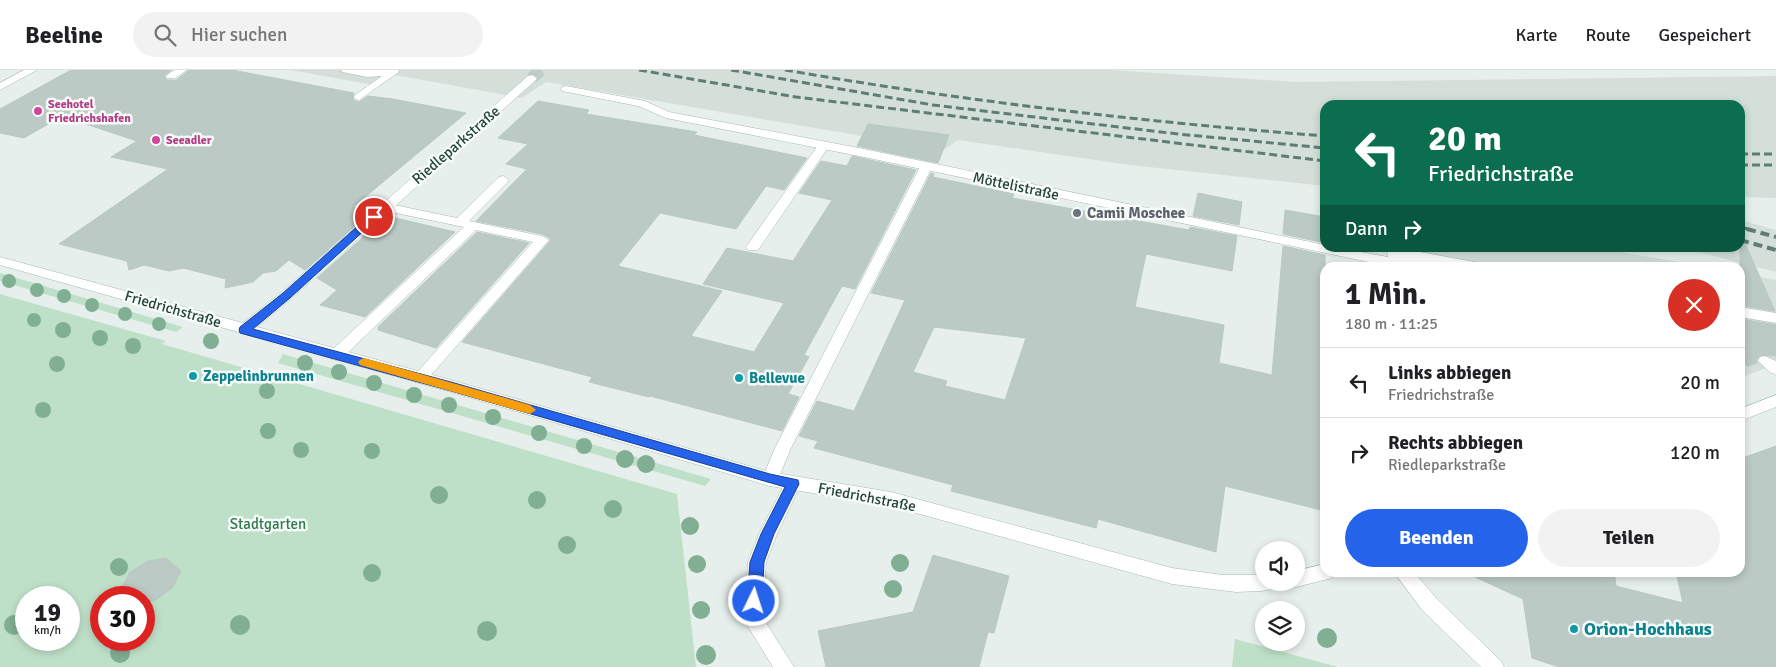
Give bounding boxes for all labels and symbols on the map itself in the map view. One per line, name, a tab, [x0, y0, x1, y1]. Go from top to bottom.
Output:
place label: Seehotel Friedrichshafen	[48, 97, 131, 126]
street label: Riedleparkstraße	[408, 102, 504, 188]
marker: Seehotel Friedrichshafen	[32, 105, 44, 117]
place label: Seeadler	[166, 133, 212, 148]
marker: Seeadler	[150, 134, 162, 146]
street label: Möttelistraße	[971, 168, 1061, 204]
pin	[353, 196, 395, 238]
place label: Camii Moschee	[1087, 204, 1185, 222]
marker: Camii Moschee	[1071, 207, 1083, 219]
street label: Friedrichstraße	[123, 287, 223, 331]
place label: Zeppelinbrunnen	[203, 367, 314, 385]
place label: Bellevue	[749, 369, 805, 387]
marker: Zeppelinbrunnen	[187, 370, 199, 382]
marker: Bellevue	[733, 372, 745, 384]
street label: Friedrichstraße	[816, 479, 918, 515]
park label: Stadtgarten	[230, 515, 306, 533]
position arrow	[727, 574, 779, 626]
speed limit sign: 30	[90, 586, 155, 651]
place label: Orion-Hochhaus	[1584, 618, 1712, 640]
marker: Orion-Hochhaus	[1568, 623, 1580, 635]

